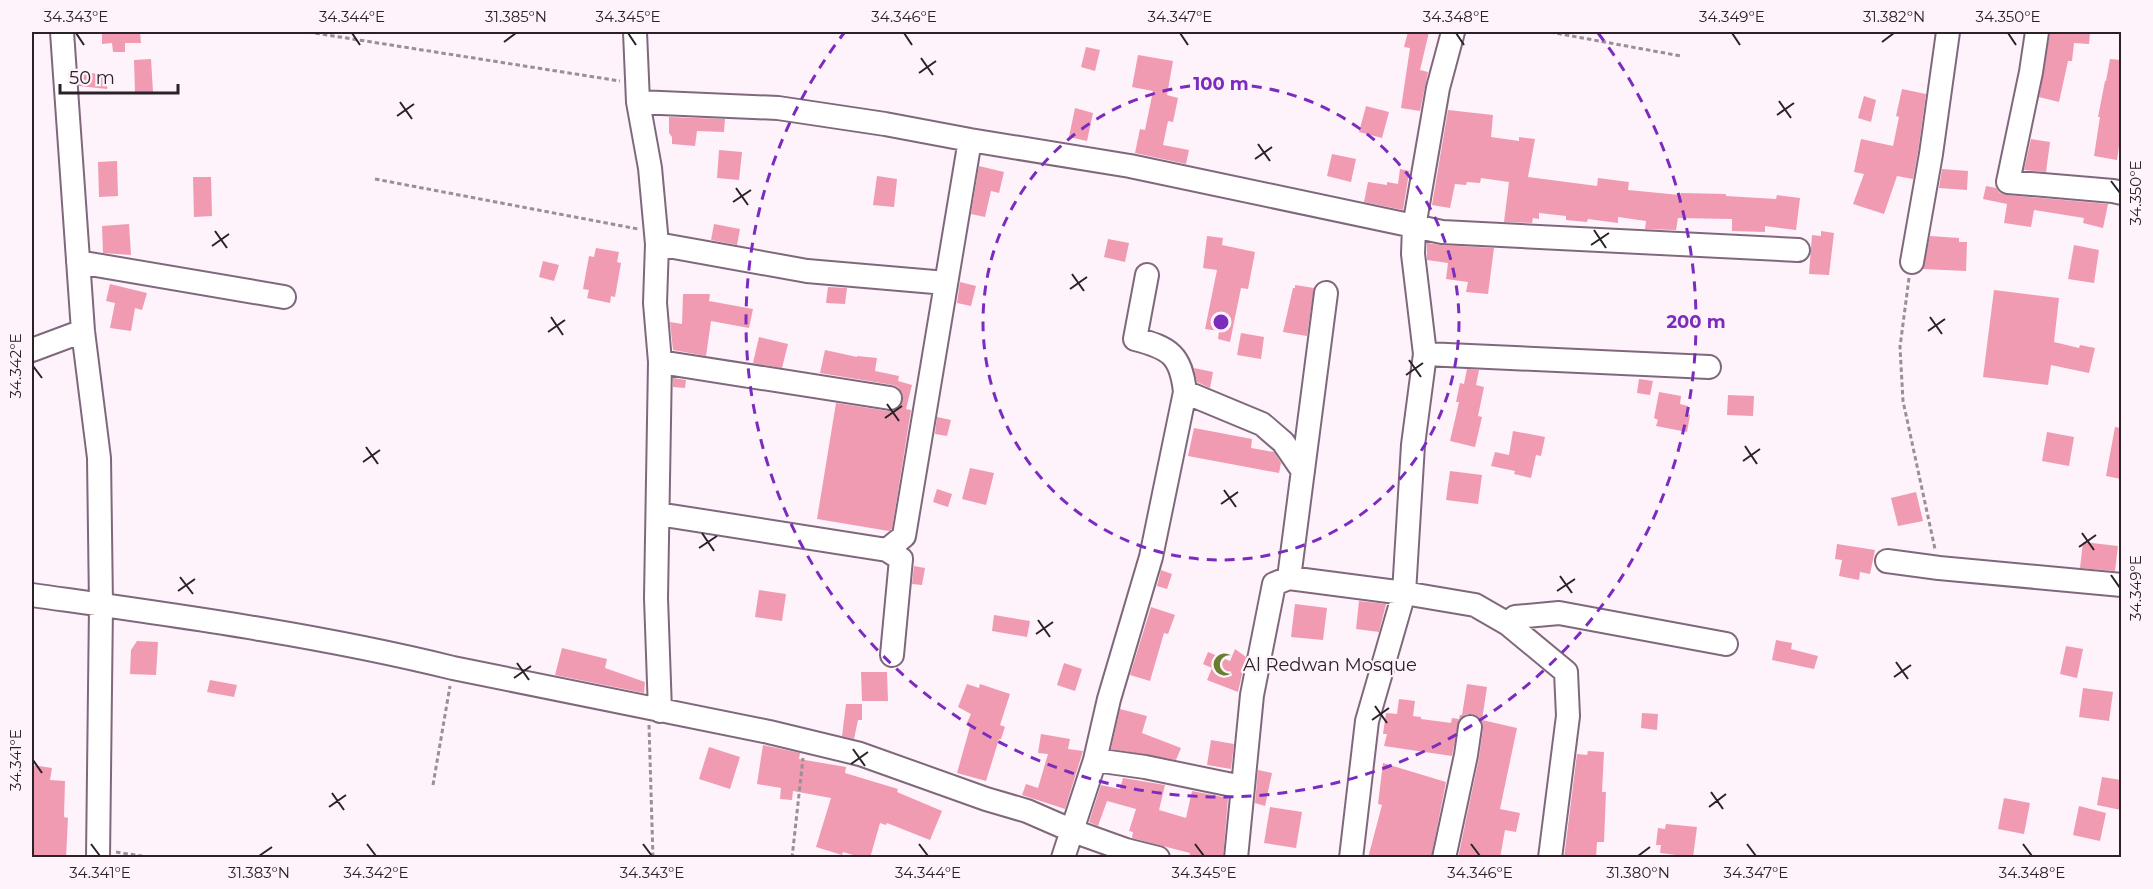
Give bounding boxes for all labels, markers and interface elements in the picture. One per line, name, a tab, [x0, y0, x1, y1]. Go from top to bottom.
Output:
text: 34.343°E	[44, 7, 108, 26]
text: 34.344°E	[319, 7, 385, 26]
text: 31.385°N	[485, 7, 547, 26]
text: 34.345°E	[596, 7, 660, 26]
text: 34.346°E	[871, 7, 937, 26]
text: 34.347°E	[1148, 7, 1212, 26]
text: 34.348°E	[1423, 7, 1489, 26]
text: 34.349°E	[1699, 7, 1765, 26]
text: 31.382°N	[1863, 7, 1925, 26]
text: 34.350°E	[1975, 7, 2041, 26]
scale bar	[60, 57, 178, 95]
text: 50 m	[69, 67, 115, 89]
text: 100 m	[1193, 73, 1249, 95]
text: 34.350°E	[2126, 160, 2145, 226]
text: 200 m	[1666, 311, 1726, 333]
centre of rings	[1211, 312, 1231, 332]
text: 34.342°E	[6, 333, 25, 399]
text: 34.349°E	[2126, 555, 2145, 621]
mosque icon: Al Redwan Mosque	[1212, 652, 1238, 678]
place label: Al Redwan Mosque	[1243, 654, 1417, 676]
text: 34.341°E	[6, 729, 25, 791]
text: 34.341°E	[69, 863, 131, 882]
text: 31.383°N	[228, 863, 290, 882]
text: 34.342°E	[343, 863, 409, 882]
text: 34.343°E	[620, 863, 684, 882]
text: 34.344°E	[895, 863, 961, 882]
text: 34.345°E	[1172, 863, 1236, 882]
text: 34.346°E	[1447, 863, 1513, 882]
text: 31.380°N	[1606, 863, 1670, 882]
text: 34.347°E	[1724, 863, 1788, 882]
text: 34.348°E	[1999, 863, 2065, 882]

